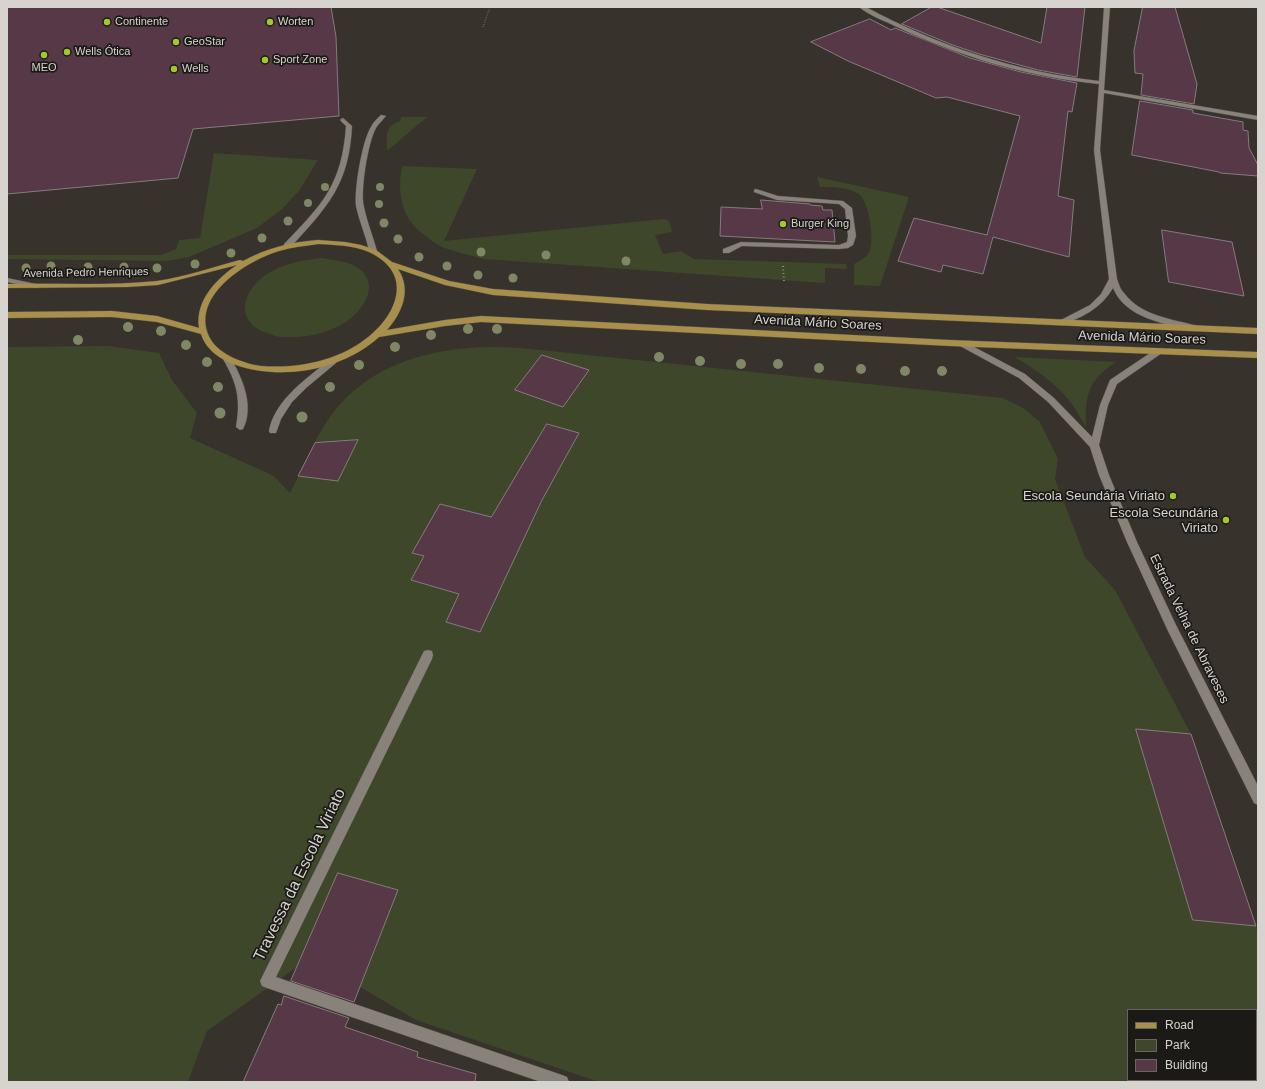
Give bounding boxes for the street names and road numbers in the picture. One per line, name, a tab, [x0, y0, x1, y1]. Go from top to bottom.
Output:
street label: Avenida Pedro Henriques	[23, 265, 149, 281]
street label: Avenida Mário Soares	[754, 312, 882, 334]
street label: Avenida Mário Soares	[1078, 328, 1206, 348]
street label: Estrada Velha de Abraveses	[1146, 552, 1232, 706]
street label: Travessa da Escola Viriato	[250, 786, 350, 964]

